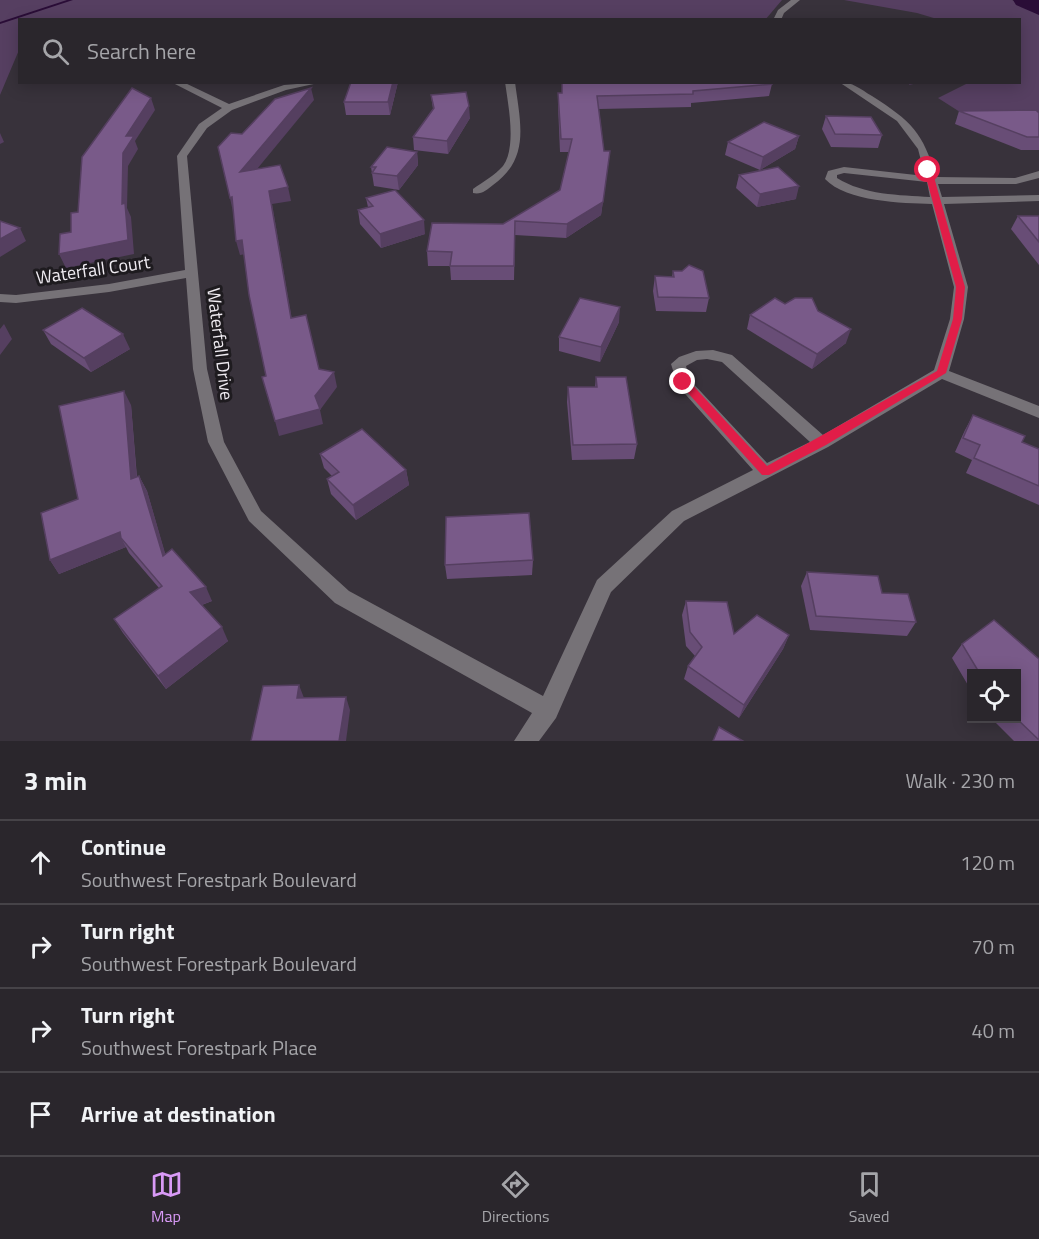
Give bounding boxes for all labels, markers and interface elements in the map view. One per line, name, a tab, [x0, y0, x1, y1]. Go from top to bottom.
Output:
search box	[18, 18, 1021, 84]
text: Search here	[87, 34, 196, 68]
icon: search	[39, 35, 72, 68]
route start	[914, 156, 940, 182]
street label: Waterfall Court	[34, 248, 152, 291]
street label: Waterfall Drive	[200, 286, 241, 402]
route end	[669, 368, 695, 394]
map controls	[967, 669, 1021, 723]
button: locate	[967, 669, 1021, 723]
text: 3 min	[24, 761, 87, 800]
text: Walk · 230 m	[906, 765, 1015, 796]
text: Continue	[81, 830, 166, 864]
icon: ahead	[24, 846, 57, 879]
text: 120 m	[960, 847, 1015, 878]
text: Southwest Forestpark Boulevard	[81, 864, 357, 895]
text: Turn right	[81, 914, 175, 948]
icon: right	[24, 930, 57, 963]
text: 70 m	[971, 931, 1015, 962]
text: Southwest Forestpark Boulevard	[81, 948, 357, 979]
text: Turn right	[81, 998, 175, 1032]
icon: right	[24, 1014, 57, 1047]
text: 40 m	[971, 1015, 1015, 1046]
text: Southwest Forestpark Place	[81, 1032, 317, 1063]
text: Arrive at destination	[81, 1097, 276, 1131]
icon: arrive	[24, 1098, 57, 1131]
tab: Map	[150, 1168, 183, 1228]
tab: Directions	[482, 1168, 550, 1228]
tab: Saved	[849, 1168, 889, 1228]

